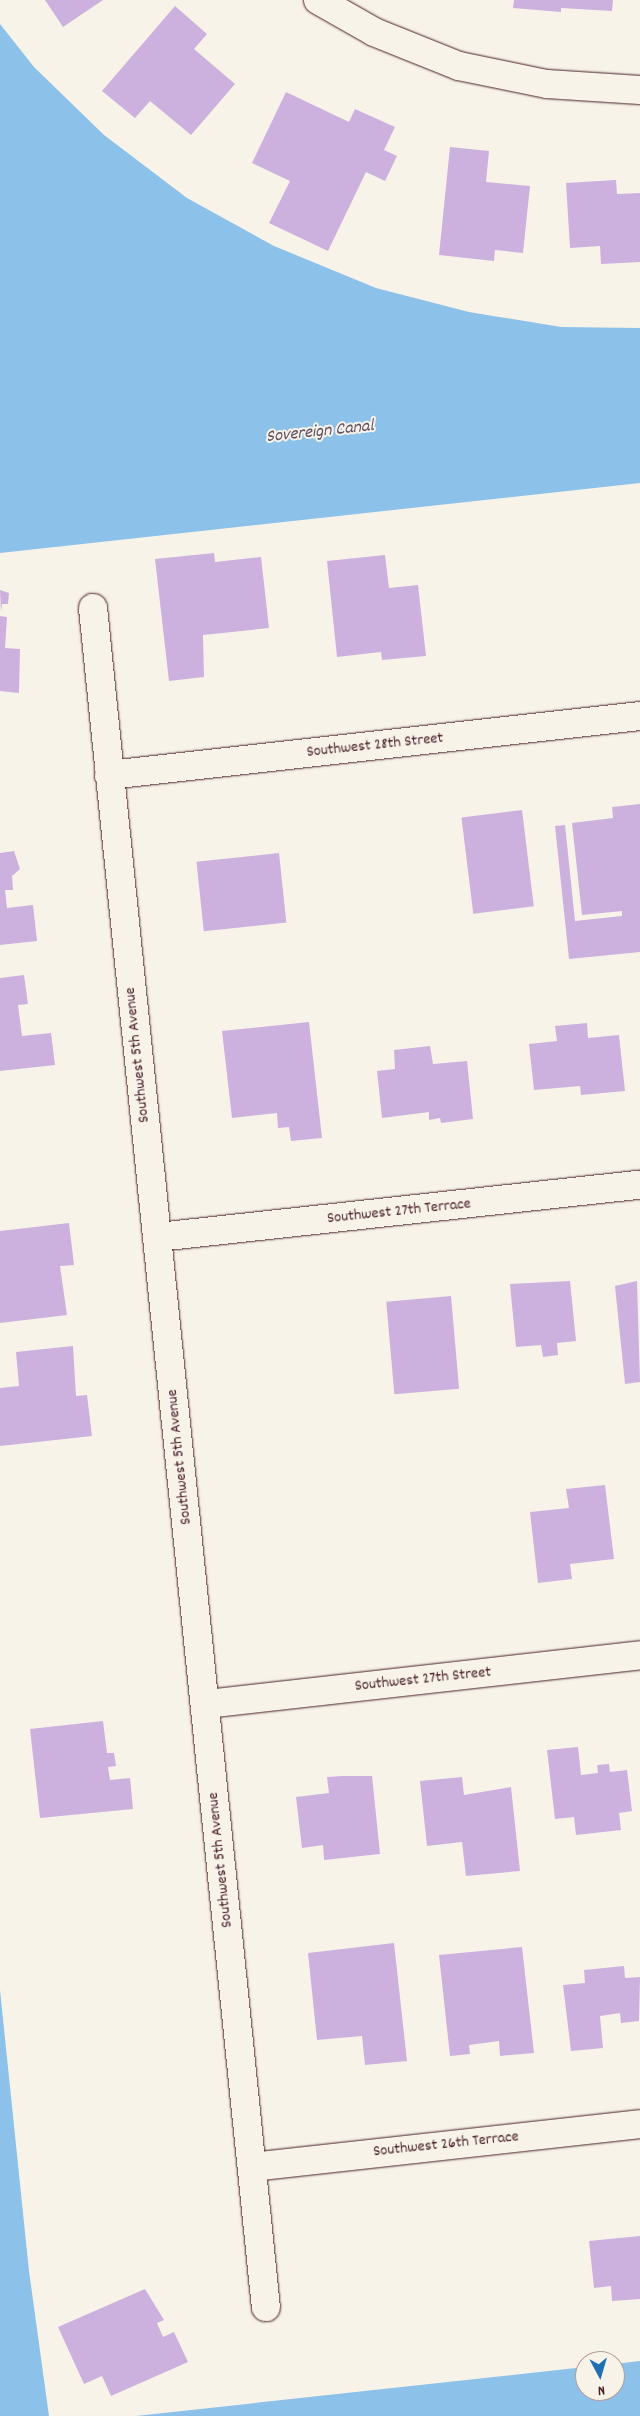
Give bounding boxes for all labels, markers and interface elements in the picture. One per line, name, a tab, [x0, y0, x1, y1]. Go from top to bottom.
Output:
water label: Sovereign Canal	[265, 417, 375, 449]
street label: Southwest 28th Street	[306, 729, 444, 763]
street label: Southwest 5th Avenue	[121, 986, 155, 1124]
street label: Southwest 27th Terrace	[326, 1195, 472, 1229]
street label: Southwest 5th Avenue	[163, 1388, 197, 1526]
street label: Southwest 27th Street	[354, 1663, 492, 1697]
street label: Southwest 5th Avenue	[204, 1791, 238, 1929]
street label: Southwest 26th Terrace	[372, 2128, 520, 2162]
north arrow	[575, 2351, 625, 2401]
text: N	[597, 2380, 606, 2400]

